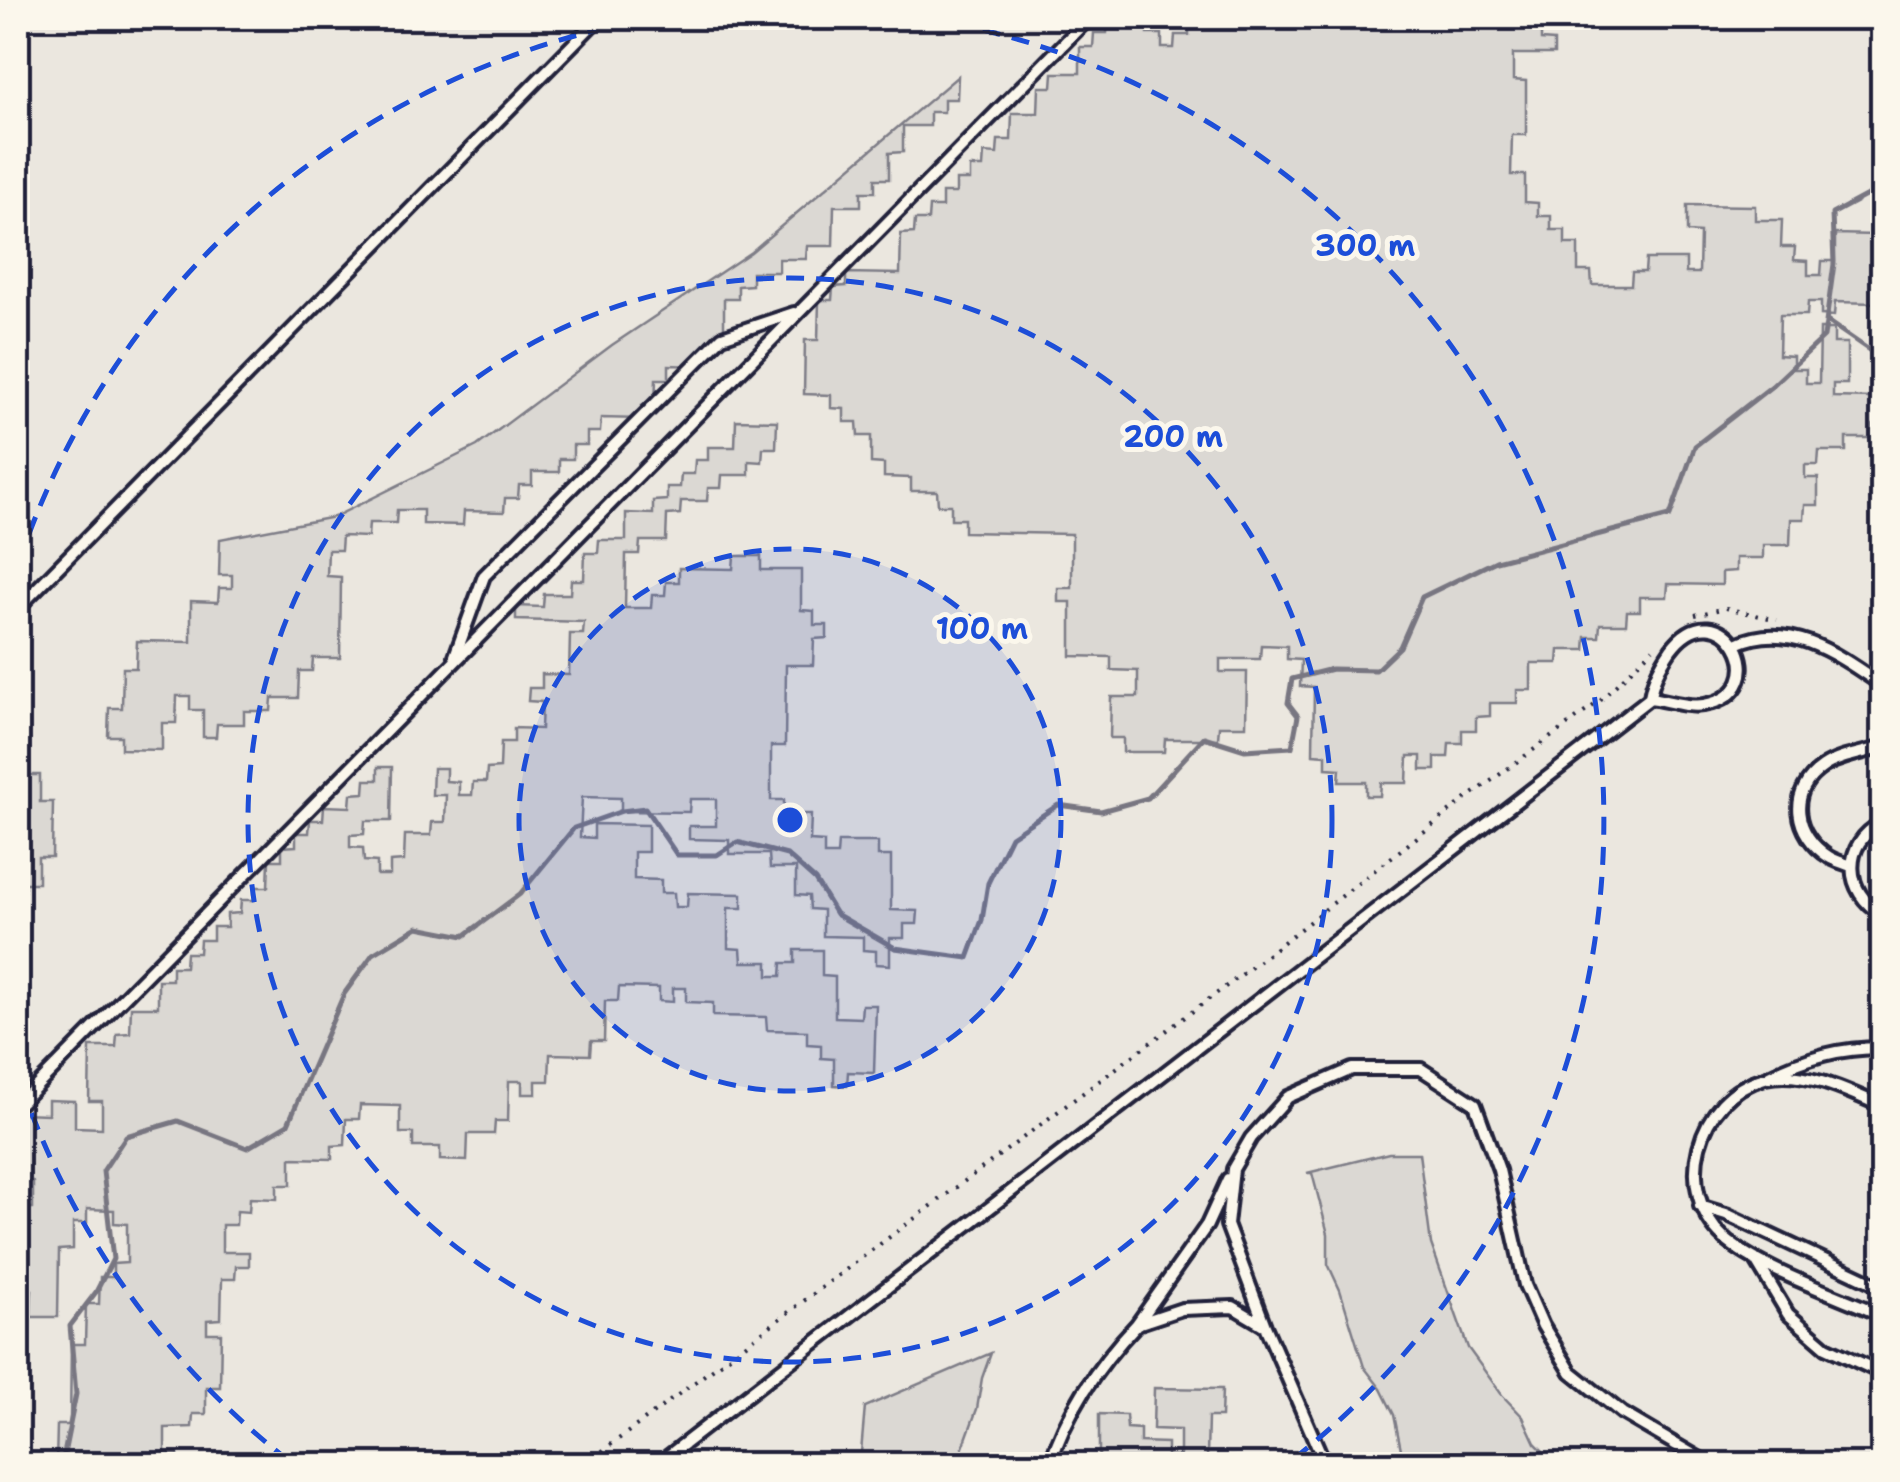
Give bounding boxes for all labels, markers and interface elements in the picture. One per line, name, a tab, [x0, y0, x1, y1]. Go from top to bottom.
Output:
text: 300 m	[1315, 225, 1415, 266]
text: 200 m	[1123, 416, 1223, 457]
text: 100 m	[936, 608, 1028, 649]
centre of rings	[772, 802, 808, 838]

